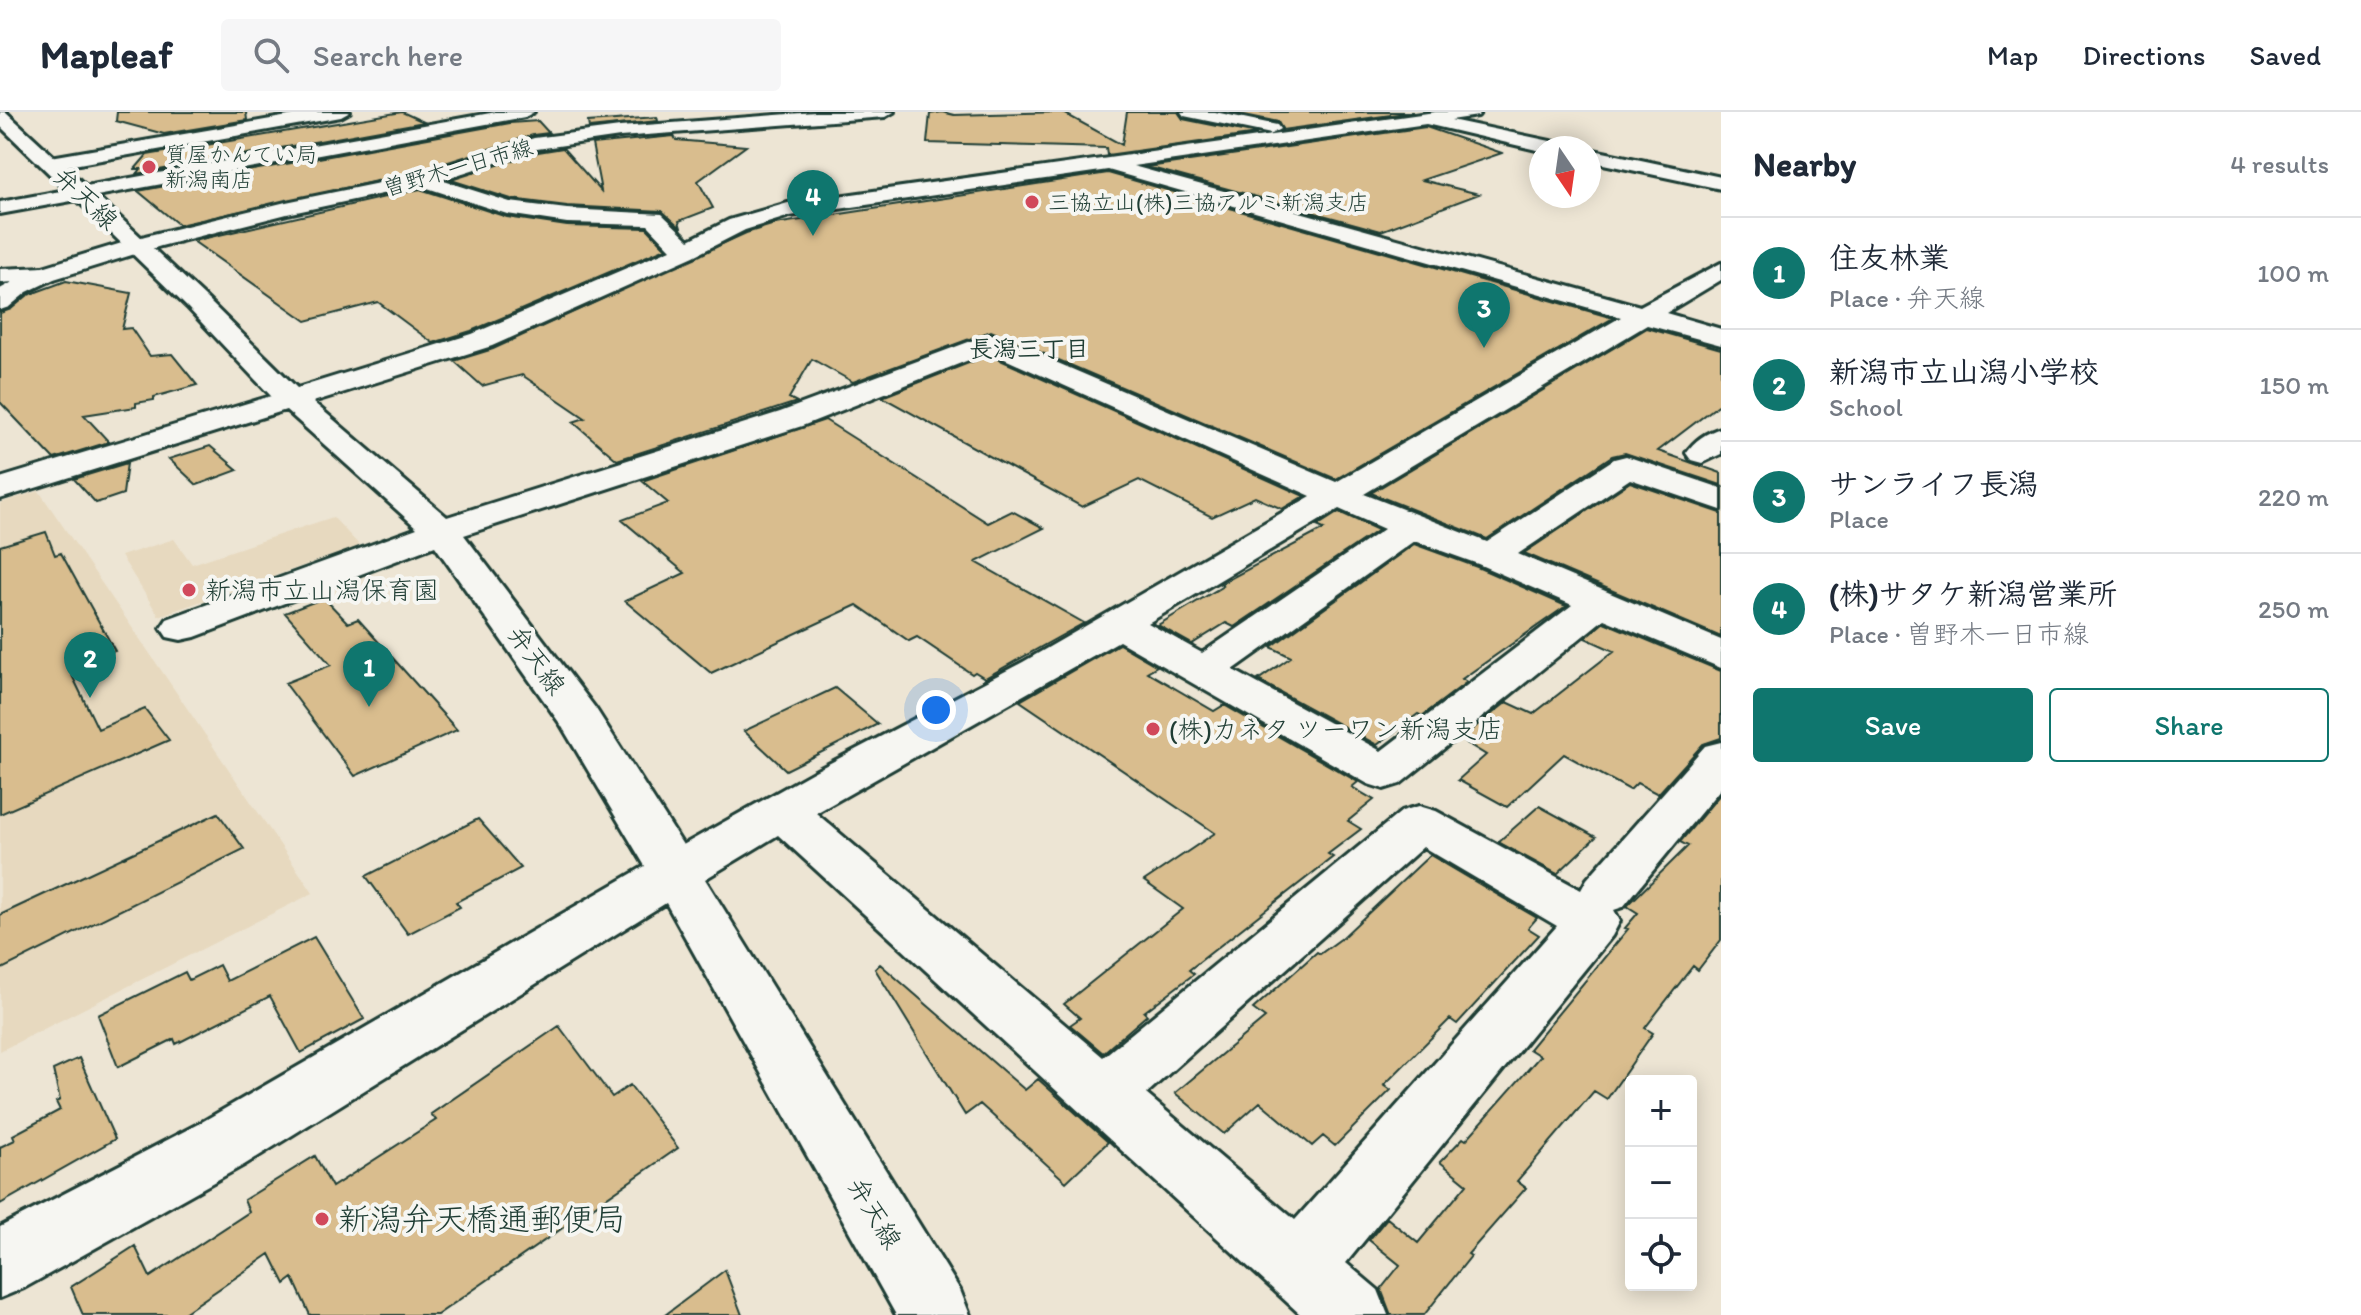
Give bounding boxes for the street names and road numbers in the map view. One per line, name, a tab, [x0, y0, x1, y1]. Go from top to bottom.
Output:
street label: 曽野木一日市線	[380, 133, 536, 202]
street label: 弁天線	[47, 159, 125, 237]
street label: 弁天線	[501, 619, 573, 701]
street label: 弁天線	[841, 1171, 909, 1255]

